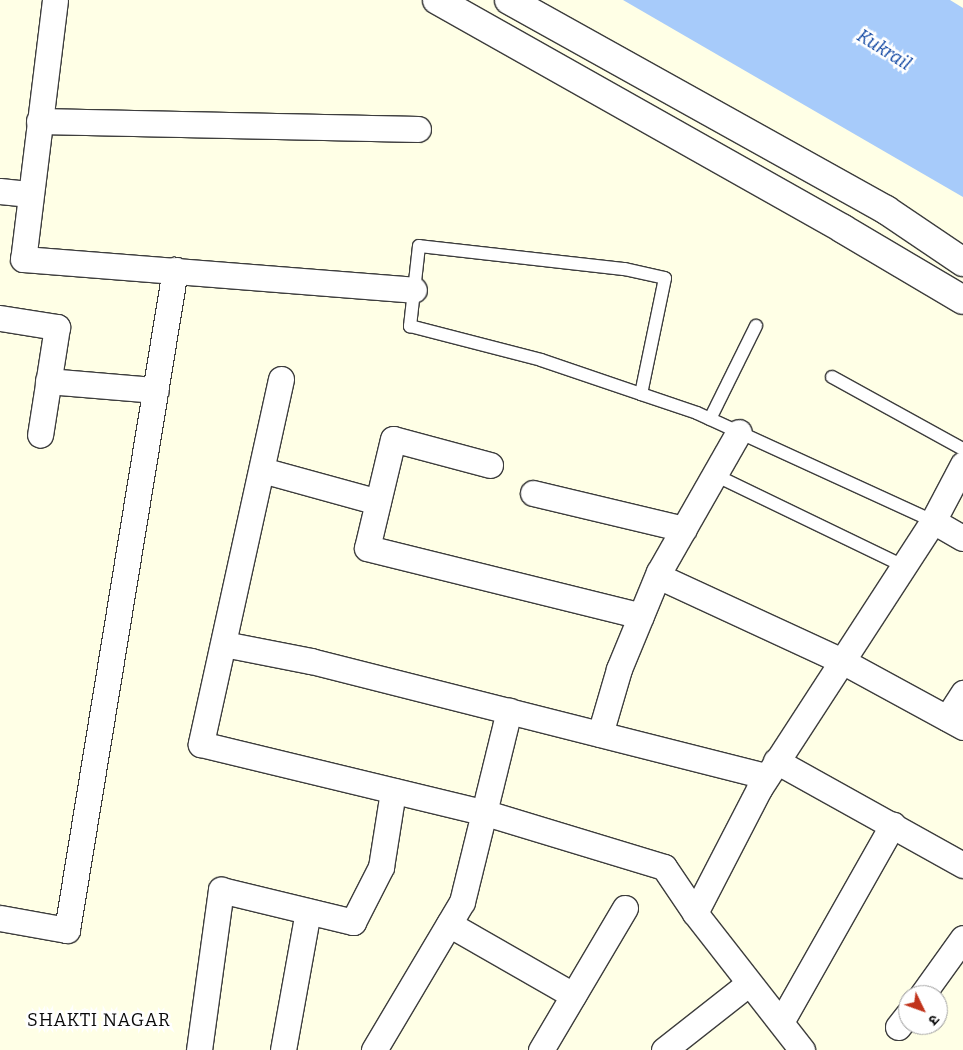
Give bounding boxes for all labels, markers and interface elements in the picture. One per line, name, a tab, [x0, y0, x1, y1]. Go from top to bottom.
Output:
water label: Kukrail	[853, 25, 915, 75]
north arrow	[898, 985, 948, 1035]
district label: SHAKTI NAGAR	[26, 1009, 172, 1031]
text: उ	[925, 1011, 943, 1028]

